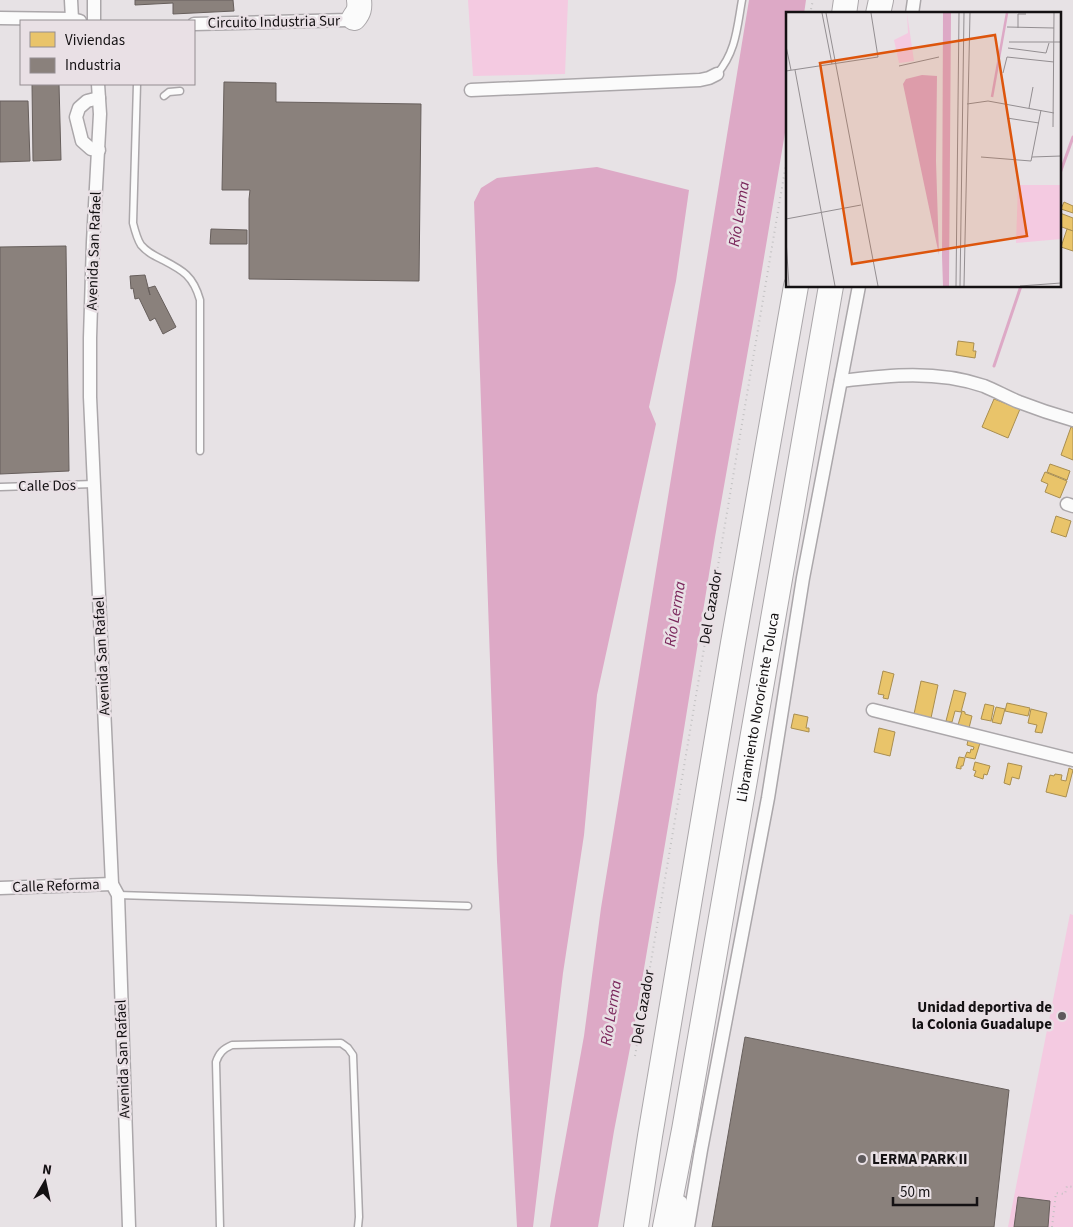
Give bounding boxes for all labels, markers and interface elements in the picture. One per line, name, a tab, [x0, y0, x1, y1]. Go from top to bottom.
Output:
street label: Circuito Industria Sur	[208, 10, 341, 34]
inset map	[786, 12, 1060, 288]
legend	[20, 20, 195, 85]
text: Viviendas	[65, 30, 125, 51]
text: Industria	[65, 55, 121, 76]
water label: Río Lerma	[723, 179, 755, 248]
street label: Avenida San Rafael	[81, 191, 107, 311]
street label: Calle Dos	[18, 475, 76, 497]
street label: Del Cazador	[694, 568, 728, 646]
water label: Río Lerma	[659, 579, 691, 648]
street label: Avenida San Rafael	[88, 596, 116, 716]
street label: Libramiento Nororiente Toluca	[731, 611, 784, 804]
street label: Calle Reforma	[12, 874, 100, 898]
street label: Del Cazador	[626, 968, 660, 1046]
water label: Río Lerma	[595, 978, 627, 1047]
place label: Unidad deportiva de la Colonia Guadalupe	[912, 997, 1052, 1035]
street label: Avenida San Rafael	[110, 999, 136, 1119]
marker: Unidad deportiva de la Colonia Guadalupe	[1056, 1010, 1068, 1022]
place label: LERMA PARK II	[872, 1149, 968, 1170]
marker: LERMA PARK II	[856, 1153, 868, 1165]
north arrow	[20, 1157, 70, 1207]
text: N	[41, 1160, 53, 1181]
scale bar	[893, 1174, 977, 1206]
text: 50 m	[900, 1182, 930, 1203]

